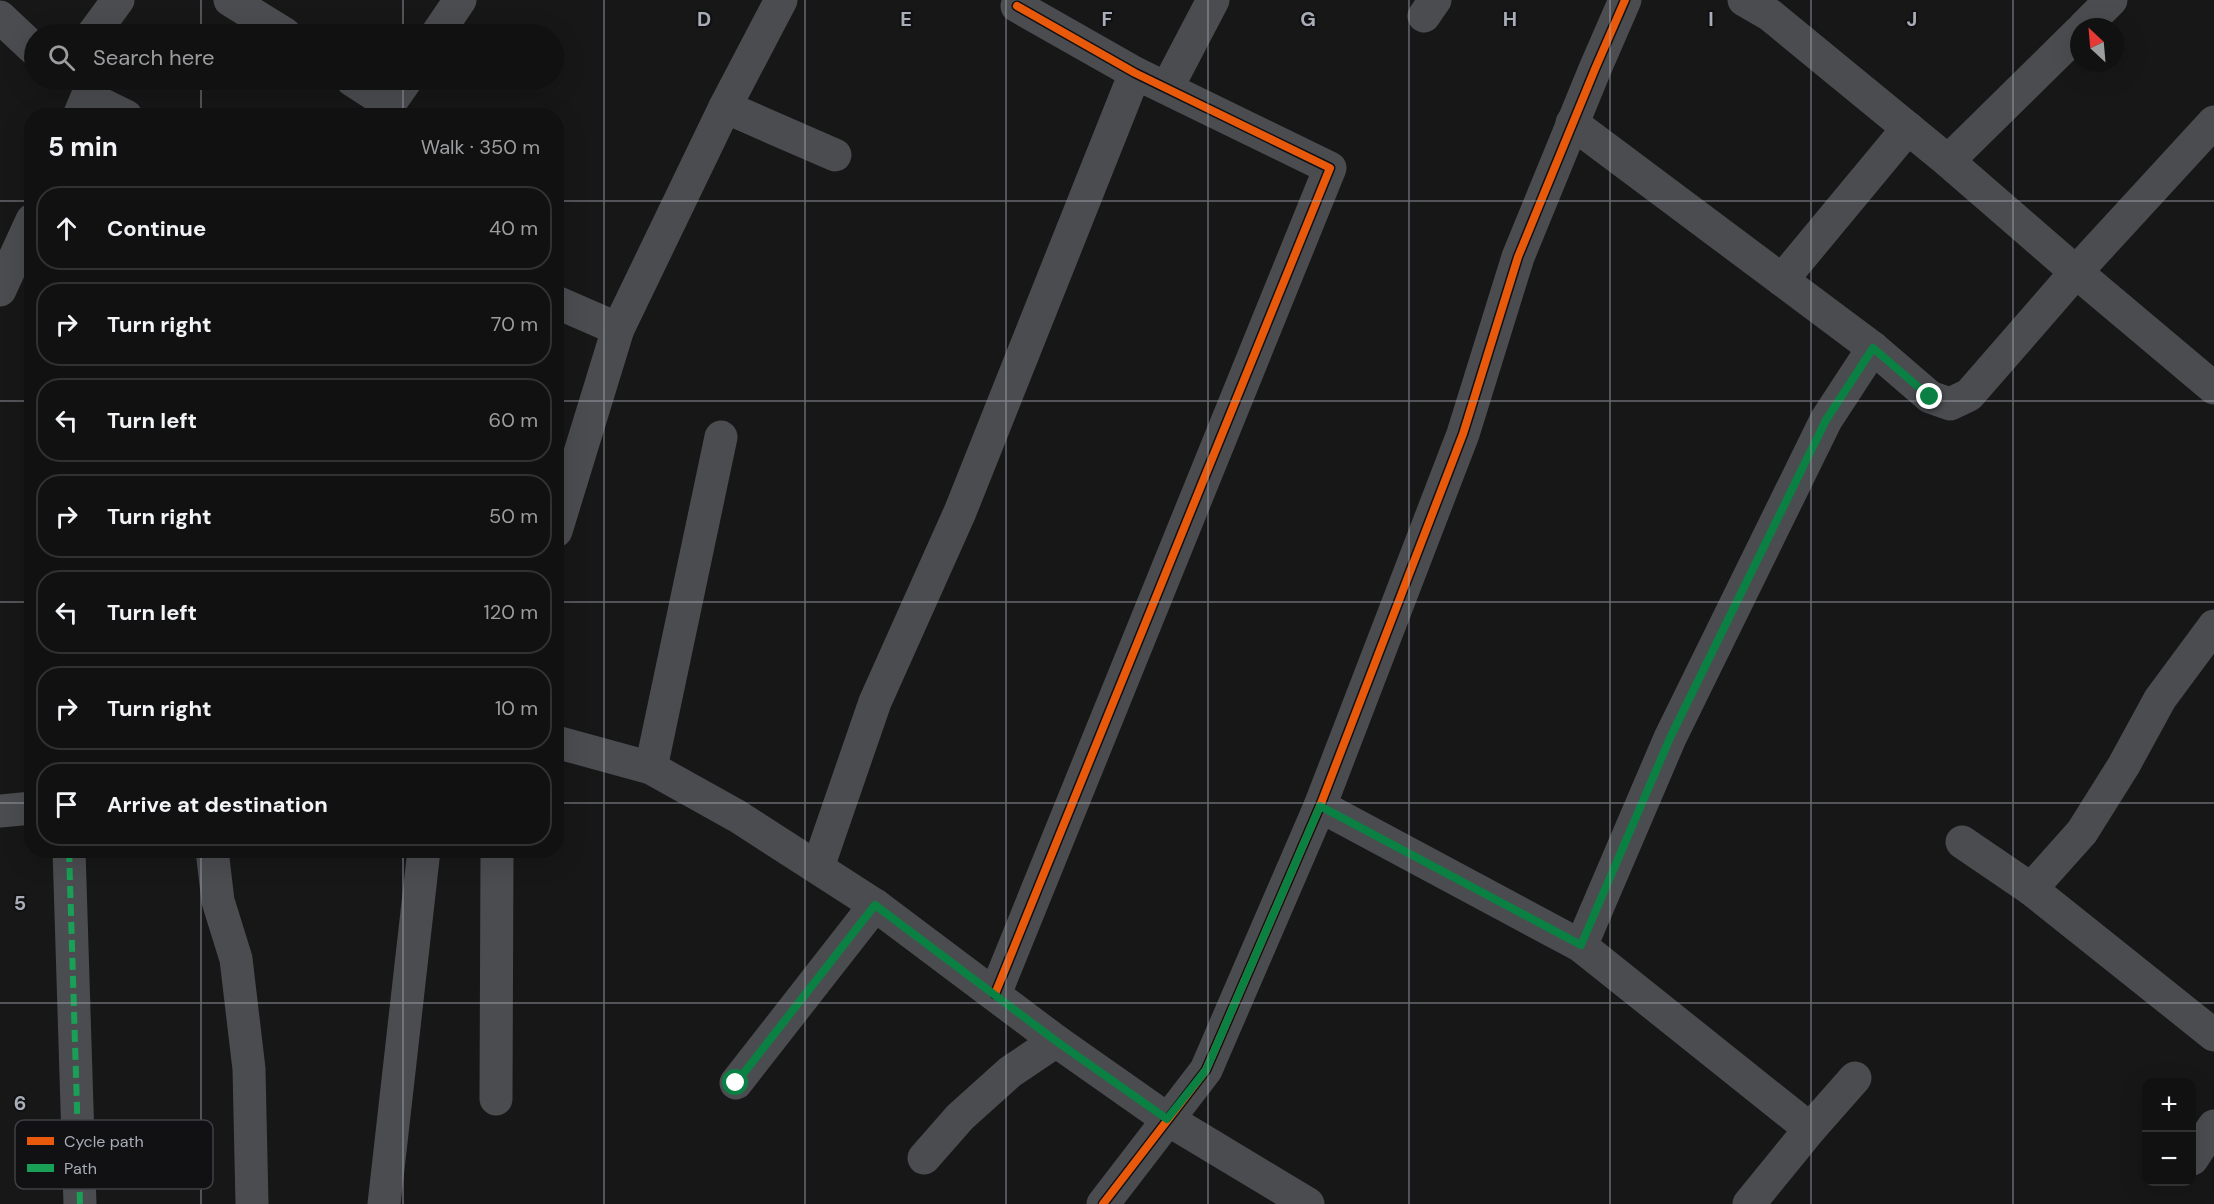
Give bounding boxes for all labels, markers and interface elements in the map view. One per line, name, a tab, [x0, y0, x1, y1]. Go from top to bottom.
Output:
text: D	[697, 6, 711, 32]
text: E	[900, 6, 912, 32]
text: F	[1101, 6, 1113, 32]
text: G	[1300, 6, 1316, 32]
text: H	[1503, 6, 1517, 32]
text: I	[1708, 6, 1714, 32]
text: J	[1907, 6, 1917, 32]
north arrow	[2070, 18, 2124, 72]
search box	[24, 24, 564, 90]
icon: search	[45, 41, 78, 74]
text: Search here	[93, 43, 214, 72]
text: 5 min	[48, 130, 118, 164]
text: Walk · 350 m	[421, 134, 540, 160]
icon: ahead	[50, 212, 83, 245]
text: Continue	[107, 214, 206, 243]
text: 40 m	[489, 215, 538, 241]
icon: right	[50, 308, 83, 341]
text: Turn right	[107, 310, 212, 339]
text: 70 m	[491, 311, 538, 337]
route end	[1916, 383, 1942, 409]
icon: left	[50, 404, 83, 437]
text: Turn left	[107, 406, 197, 435]
text: 60 m	[489, 407, 538, 433]
icon: right	[50, 500, 83, 533]
text: Turn right	[107, 502, 212, 531]
text: 50 m	[489, 503, 538, 529]
icon: left	[50, 596, 83, 629]
text: Turn left	[107, 598, 197, 627]
text: 120 m	[484, 599, 538, 625]
icon: right	[50, 692, 83, 725]
text: Turn right	[107, 694, 212, 723]
text: 10 m	[495, 695, 538, 721]
icon: arrive	[50, 788, 83, 821]
text: Arrive at destination	[107, 790, 328, 819]
text: 5	[14, 890, 26, 916]
route start	[722, 1069, 748, 1095]
map controls	[2142, 1078, 2196, 1186]
button: +	[2142, 1078, 2196, 1132]
text: 6	[14, 1090, 26, 1116]
legend	[15, 1120, 213, 1189]
text: Cycle path	[64, 1131, 144, 1152]
button: −	[2142, 1132, 2196, 1186]
text: Path	[64, 1158, 97, 1179]

